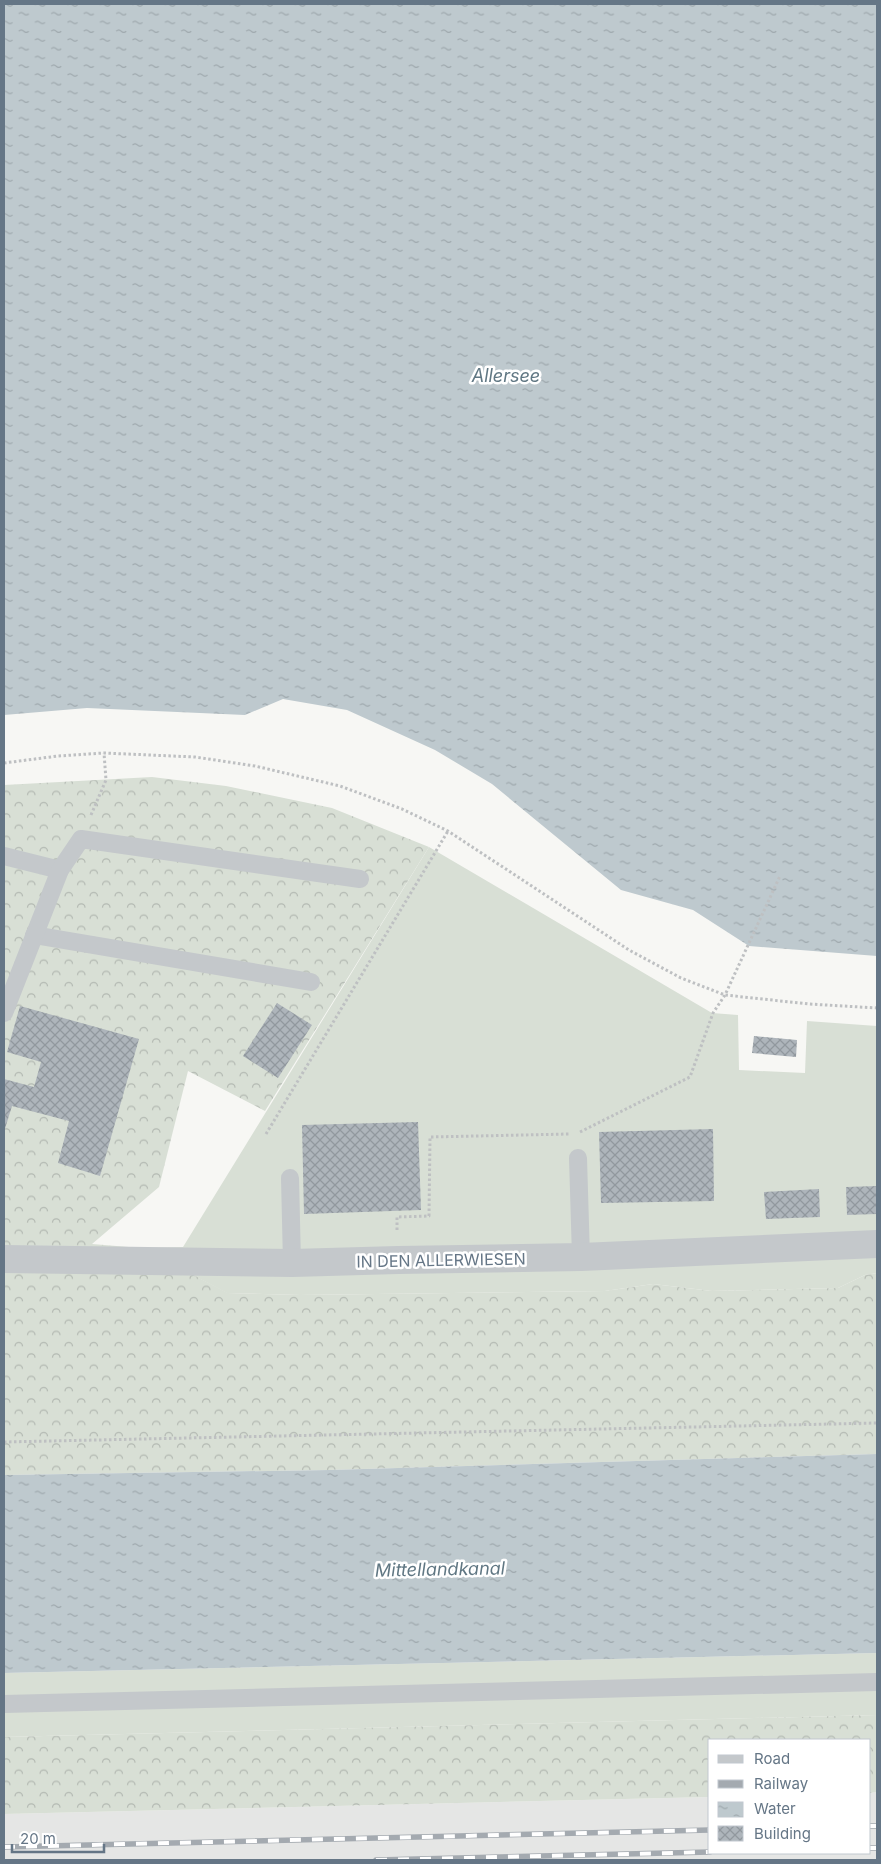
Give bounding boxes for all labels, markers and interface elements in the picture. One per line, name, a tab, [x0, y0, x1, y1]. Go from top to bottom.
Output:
water label: Allersee	[471, 365, 540, 386]
street label: IN DEN ALLERWIESEN	[356, 1249, 526, 1271]
water label: Mittellandkanal	[375, 1557, 506, 1581]
legend	[708, 1739, 871, 1854]
text: Road	[754, 1749, 790, 1768]
text: Railway	[754, 1774, 809, 1793]
text: Water	[754, 1799, 796, 1818]
scale bar	[12, 1822, 105, 1854]
text: Building	[754, 1824, 811, 1843]
text: 20 m	[20, 1829, 56, 1848]

